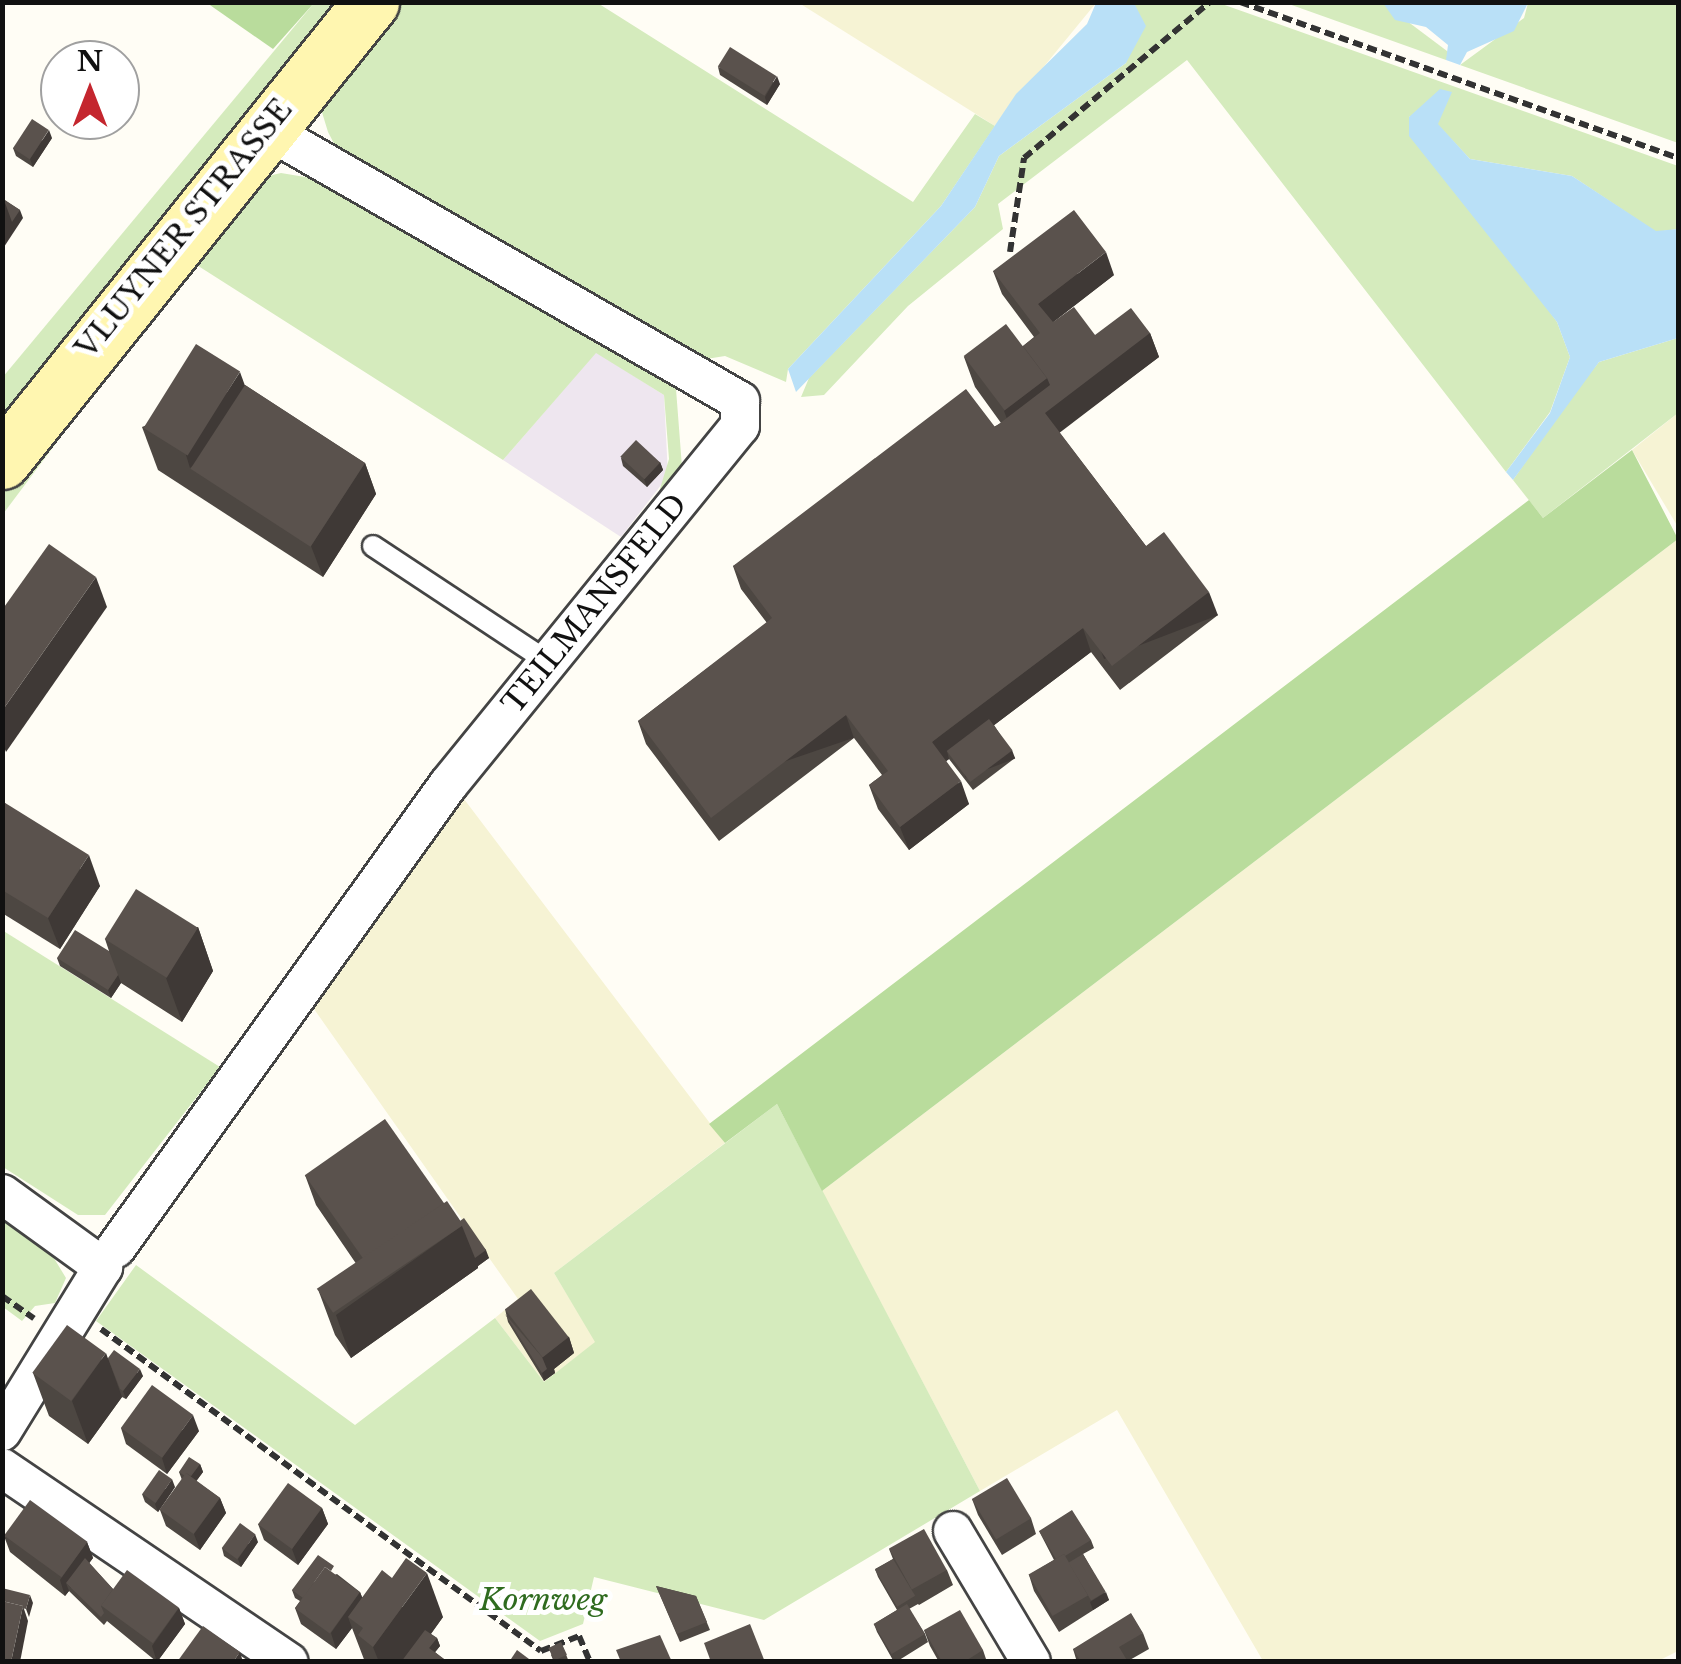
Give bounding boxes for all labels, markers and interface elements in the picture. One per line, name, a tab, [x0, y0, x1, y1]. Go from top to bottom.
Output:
north arrow	[40, 40, 140, 140]
text: N	[77, 44, 103, 79]
street label: VLUYNER STRASSE	[68, 92, 300, 366]
street label: TEILMANSFELD	[495, 487, 695, 721]
park label: Kornweg	[479, 1582, 607, 1618]

